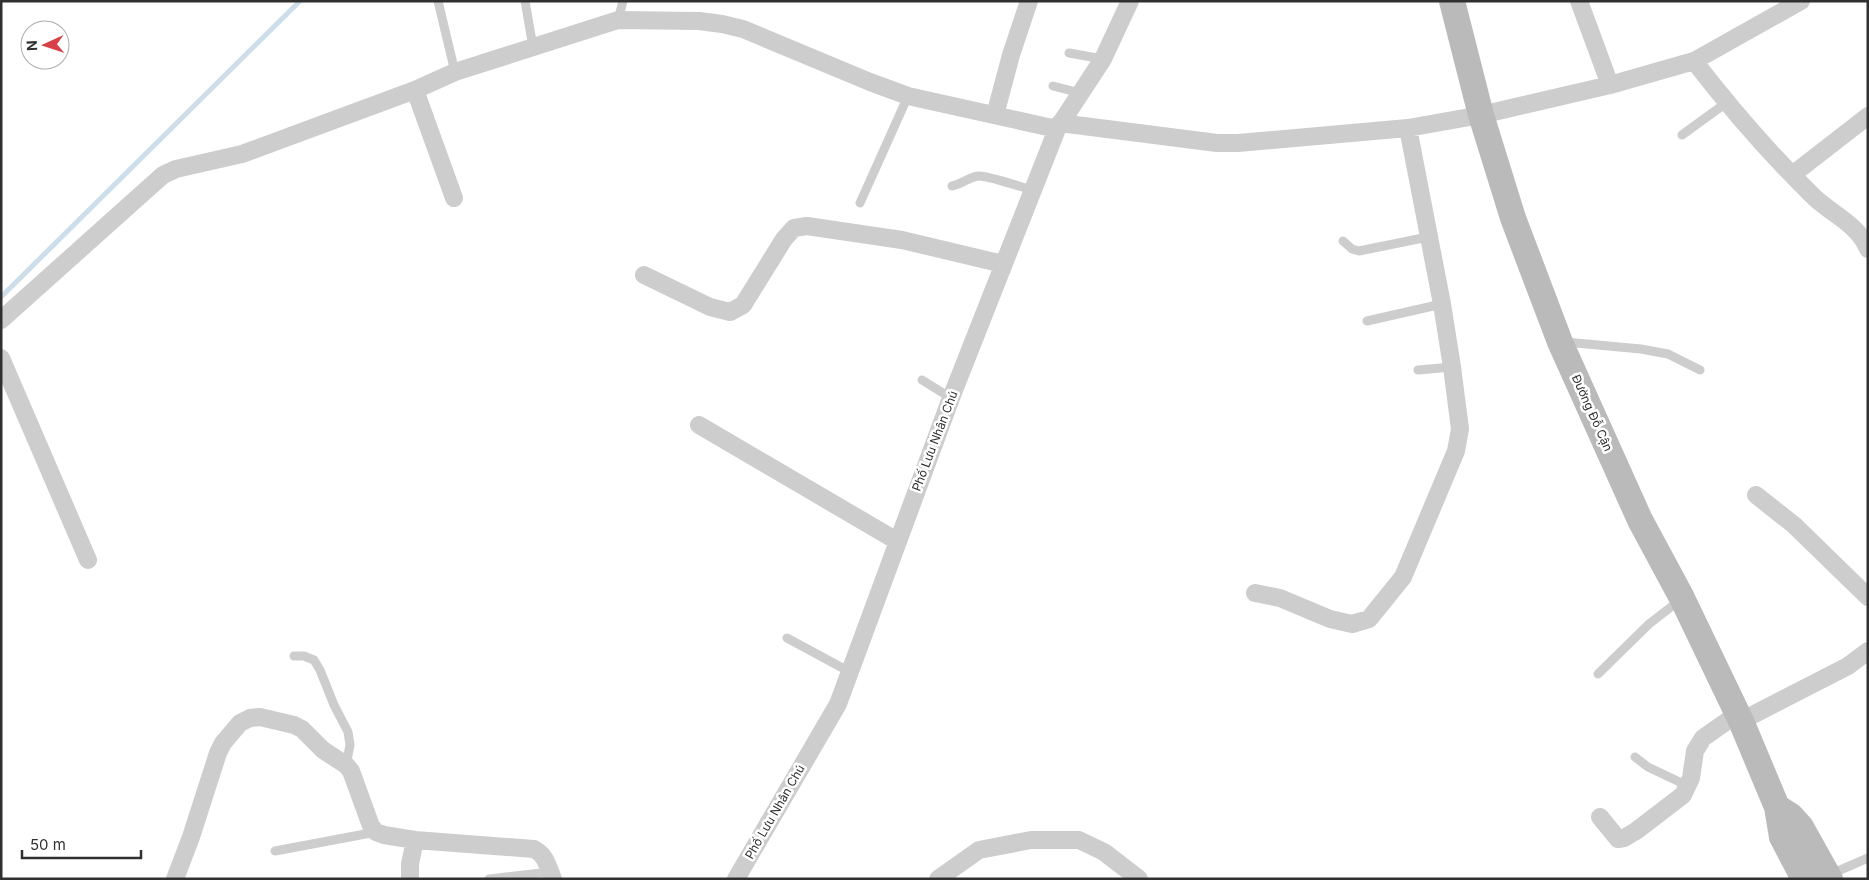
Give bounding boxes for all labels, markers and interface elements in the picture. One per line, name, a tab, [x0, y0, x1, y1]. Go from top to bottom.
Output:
north arrow	[20, 20, 70, 70]
text: N	[23, 40, 40, 51]
street label: Đường Đỗ Cận	[1569, 372, 1616, 454]
street label: Phố Lưu Nhân Chú	[908, 389, 961, 493]
street label: Phố Lưu Nhân Chú	[741, 762, 808, 862]
scale bar	[22, 828, 141, 860]
text: 50 m	[30, 835, 66, 854]

